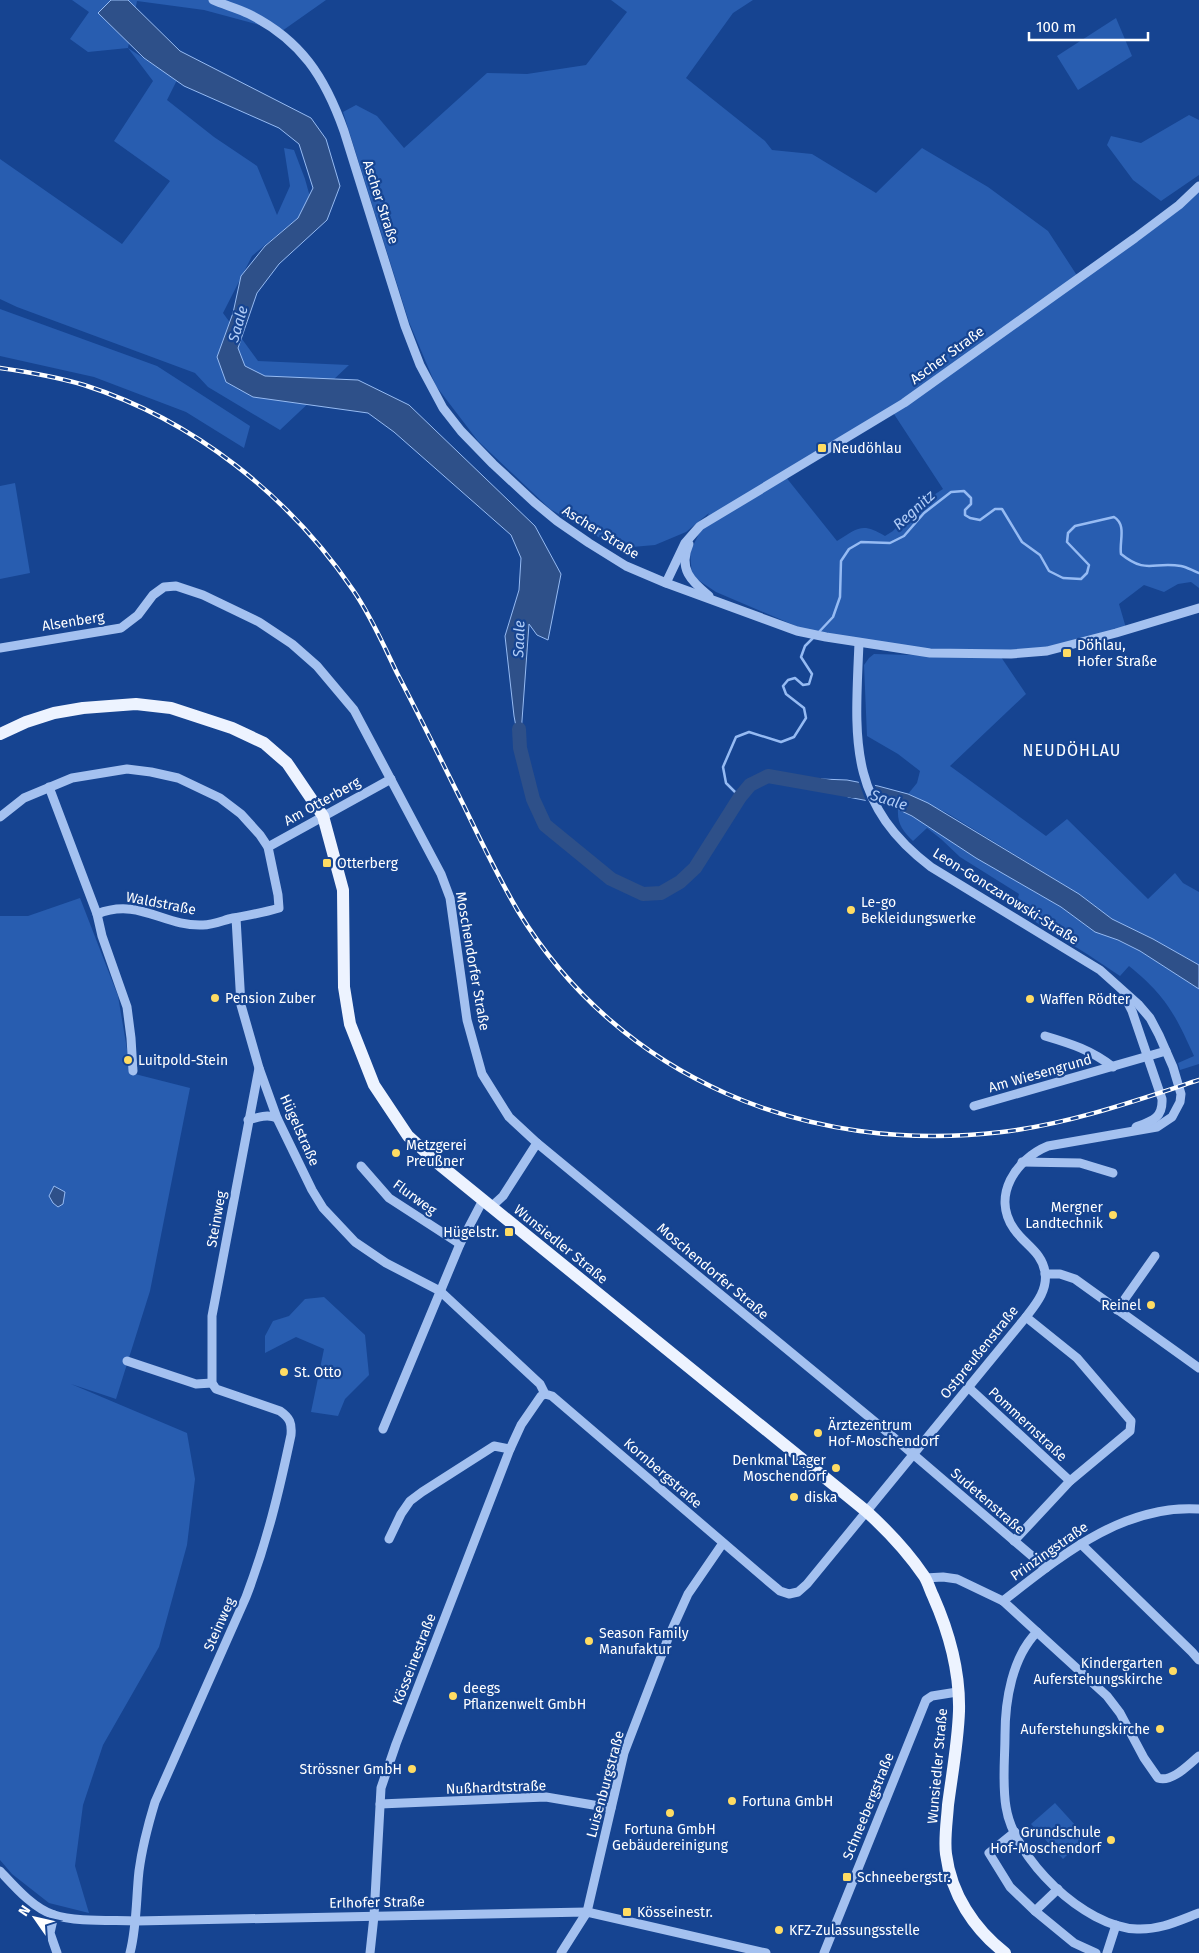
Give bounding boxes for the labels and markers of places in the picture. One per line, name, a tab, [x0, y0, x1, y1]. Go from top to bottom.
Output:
place label: Neudöhlau	[832, 440, 902, 457]
marker: Neudöhlau	[816, 442, 828, 454]
place label: Döhlau, Hofer Straße	[1077, 637, 1157, 670]
marker: Döhlau, Hofer Straße	[1061, 647, 1073, 659]
place label: Otterberg	[337, 855, 399, 872]
marker: Otterberg	[321, 857, 333, 869]
place label: Le-go Bekleidungswerke	[861, 894, 976, 927]
marker: Le-go Bekleidungswerke	[845, 904, 857, 916]
place label: Pension Zuber	[225, 990, 316, 1007]
place label: Waffen Rödter	[1040, 991, 1131, 1008]
marker: Pension Zuber	[209, 992, 221, 1004]
marker: Waffen Rödter	[1024, 993, 1036, 1005]
place label: Luitpold-Stein	[138, 1052, 228, 1069]
marker: Luitpold-Stein	[122, 1054, 134, 1066]
place label: Metzgerei Preußner	[406, 1137, 467, 1170]
marker: Metzgerei Preußner	[390, 1147, 402, 1159]
place label: Mergner Landtechnik	[1025, 1199, 1104, 1232]
marker: Mergner Landtechnik	[1107, 1209, 1119, 1221]
place label: Hügelstr.	[443, 1224, 499, 1241]
marker: Hügelstr.	[503, 1226, 515, 1238]
place label: Reinel	[1101, 1297, 1141, 1314]
marker: Reinel	[1145, 1299, 1157, 1311]
place label: St. Otto	[294, 1364, 342, 1381]
marker: St. Otto	[278, 1366, 290, 1378]
place label: Ärztezentrum Hof-Moschendorf	[828, 1417, 940, 1450]
marker: Ärztezentrum Hof-Moschendorf	[812, 1427, 824, 1439]
place label: Denkmal Lager Moschendorf	[732, 1452, 827, 1485]
marker: Denkmal Lager Moschendorf	[830, 1462, 842, 1474]
place label: diska	[804, 1489, 837, 1506]
marker: diska	[788, 1491, 800, 1503]
place label: Season Family Manufaktur	[599, 1625, 689, 1658]
marker: Season Family Manufaktur	[583, 1635, 595, 1647]
place label: Kindergarten Auferstehungskirche	[1034, 1655, 1163, 1688]
marker: Kindergarten Auferstehungskirche	[1167, 1665, 1179, 1677]
place label: deegs Pflanzenwelt GmbH	[463, 1680, 586, 1713]
marker: deegs Pflanzenwelt GmbH	[447, 1690, 459, 1702]
place label: Auferstehungskirche	[1021, 1721, 1150, 1738]
marker: Auferstehungskirche	[1154, 1723, 1166, 1735]
place label: Strössner GmbH	[300, 1761, 402, 1778]
marker: Strössner GmbH	[406, 1763, 418, 1775]
place label: Fortuna GmbH	[742, 1793, 833, 1810]
marker: Fortuna GmbH	[726, 1795, 738, 1807]
marker: Fortuna GmbH Gebäudereinigung	[664, 1807, 676, 1819]
place label: Fortuna GmbH Gebäudereinigung	[612, 1821, 729, 1854]
place label: Grundschule Hof-Moschendorf	[990, 1824, 1102, 1857]
marker: Grundschule Hof-Moschendorf	[1105, 1834, 1117, 1846]
place label: Schneebergstr.	[857, 1869, 951, 1886]
marker: Schneebergstr.	[841, 1871, 853, 1883]
place label: Kösseinestr.	[637, 1904, 713, 1921]
marker: Kösseinestr.	[621, 1906, 633, 1918]
place label: KFZ-Zulassungsstelle	[789, 1922, 920, 1939]
marker: KFZ-Zulassungsstelle	[773, 1924, 785, 1936]

